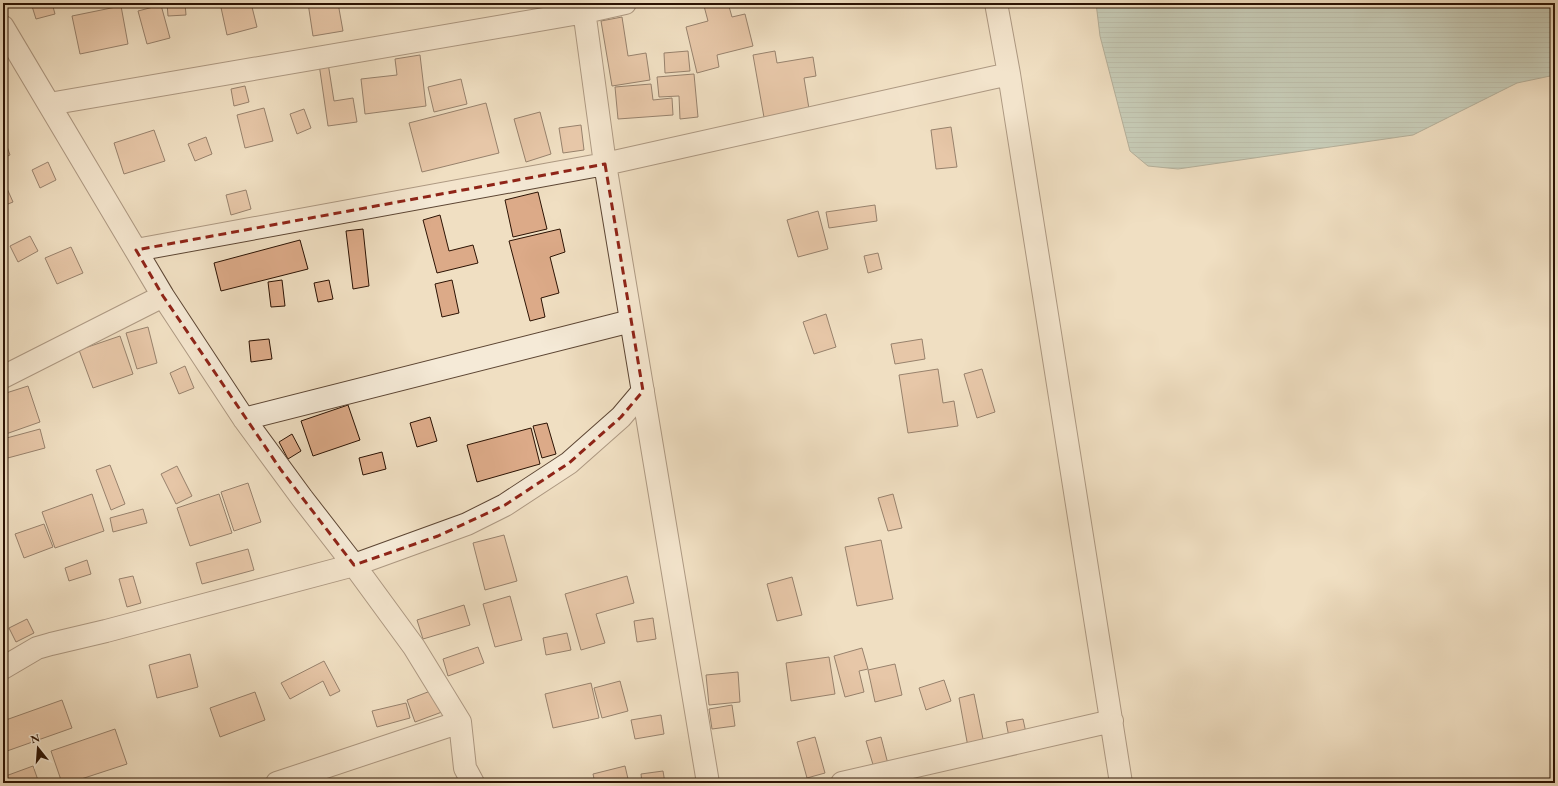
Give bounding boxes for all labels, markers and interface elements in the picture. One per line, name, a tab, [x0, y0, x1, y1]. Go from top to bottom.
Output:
north arrow	[18, 728, 58, 768]
text: N	[29, 730, 41, 746]

